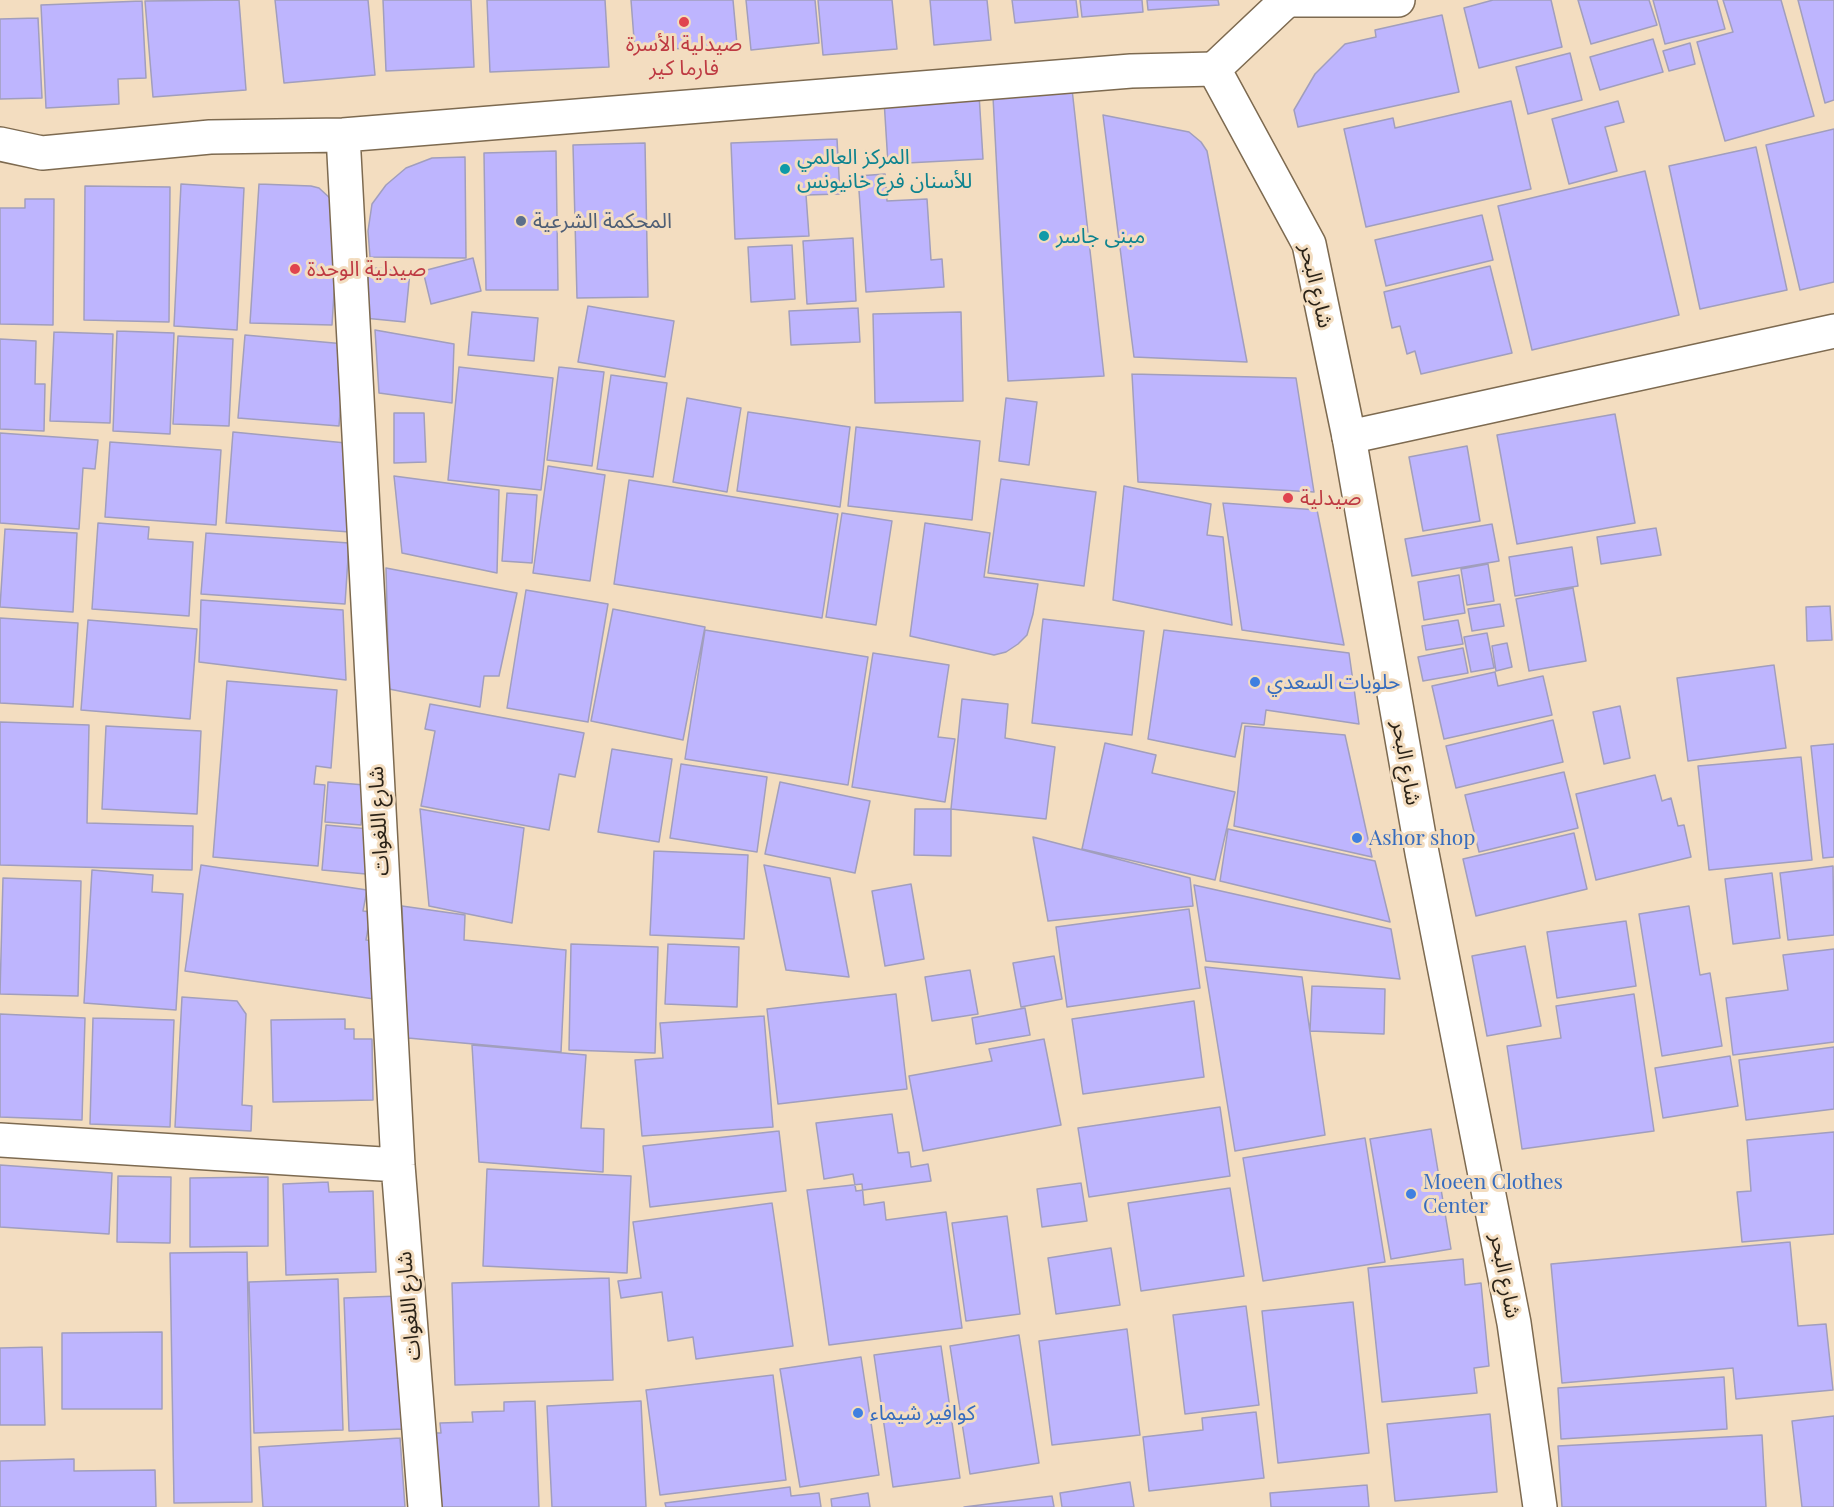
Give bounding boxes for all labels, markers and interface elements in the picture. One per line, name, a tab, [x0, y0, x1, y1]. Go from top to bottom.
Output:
marker: صيدلية الأسرة فارما كير	[677, 15, 691, 29]
place label: صيدلية الأسرة فارما كير	[626, 31, 742, 81]
place label: المركز العالمي للأسنان فرع خانيونس	[797, 144, 972, 194]
marker: المركز العالمي للأسنان فرع خانيونس	[778, 162, 792, 176]
place label: المحكمة الشرعية	[533, 208, 672, 234]
marker: المحكمة الشرعية	[514, 214, 528, 228]
place label: مبنى جاسر	[1056, 223, 1145, 249]
marker: مبنى جاسر	[1037, 229, 1051, 243]
street label: شارع البحر	[1294, 242, 1338, 330]
place label: صيدلية الوحدة	[307, 256, 426, 282]
marker: صيدلية الوحدة	[288, 262, 302, 276]
place label: صيدلية	[1300, 485, 1361, 511]
marker: صيدلية	[1281, 491, 1295, 505]
place label: حلويات السعدي	[1267, 669, 1400, 695]
marker: حلويات السعدي	[1248, 675, 1262, 689]
street label: شارع البحر	[1386, 719, 1426, 807]
street label: شارع اللغوات	[364, 766, 394, 876]
place label: Ashor shop	[1369, 825, 1475, 851]
marker: Ashor shop	[1350, 831, 1364, 845]
place label: Moeen Clothes Center	[1423, 1169, 1563, 1219]
marker: Moeen Clothes Center	[1404, 1187, 1418, 1201]
street label: شارع البحر	[1484, 1232, 1526, 1320]
street label: شارع اللغوات	[392, 1250, 426, 1362]
place label: كوافير شيماء	[870, 1400, 976, 1426]
marker: كوافير شيماء	[851, 1406, 865, 1420]

